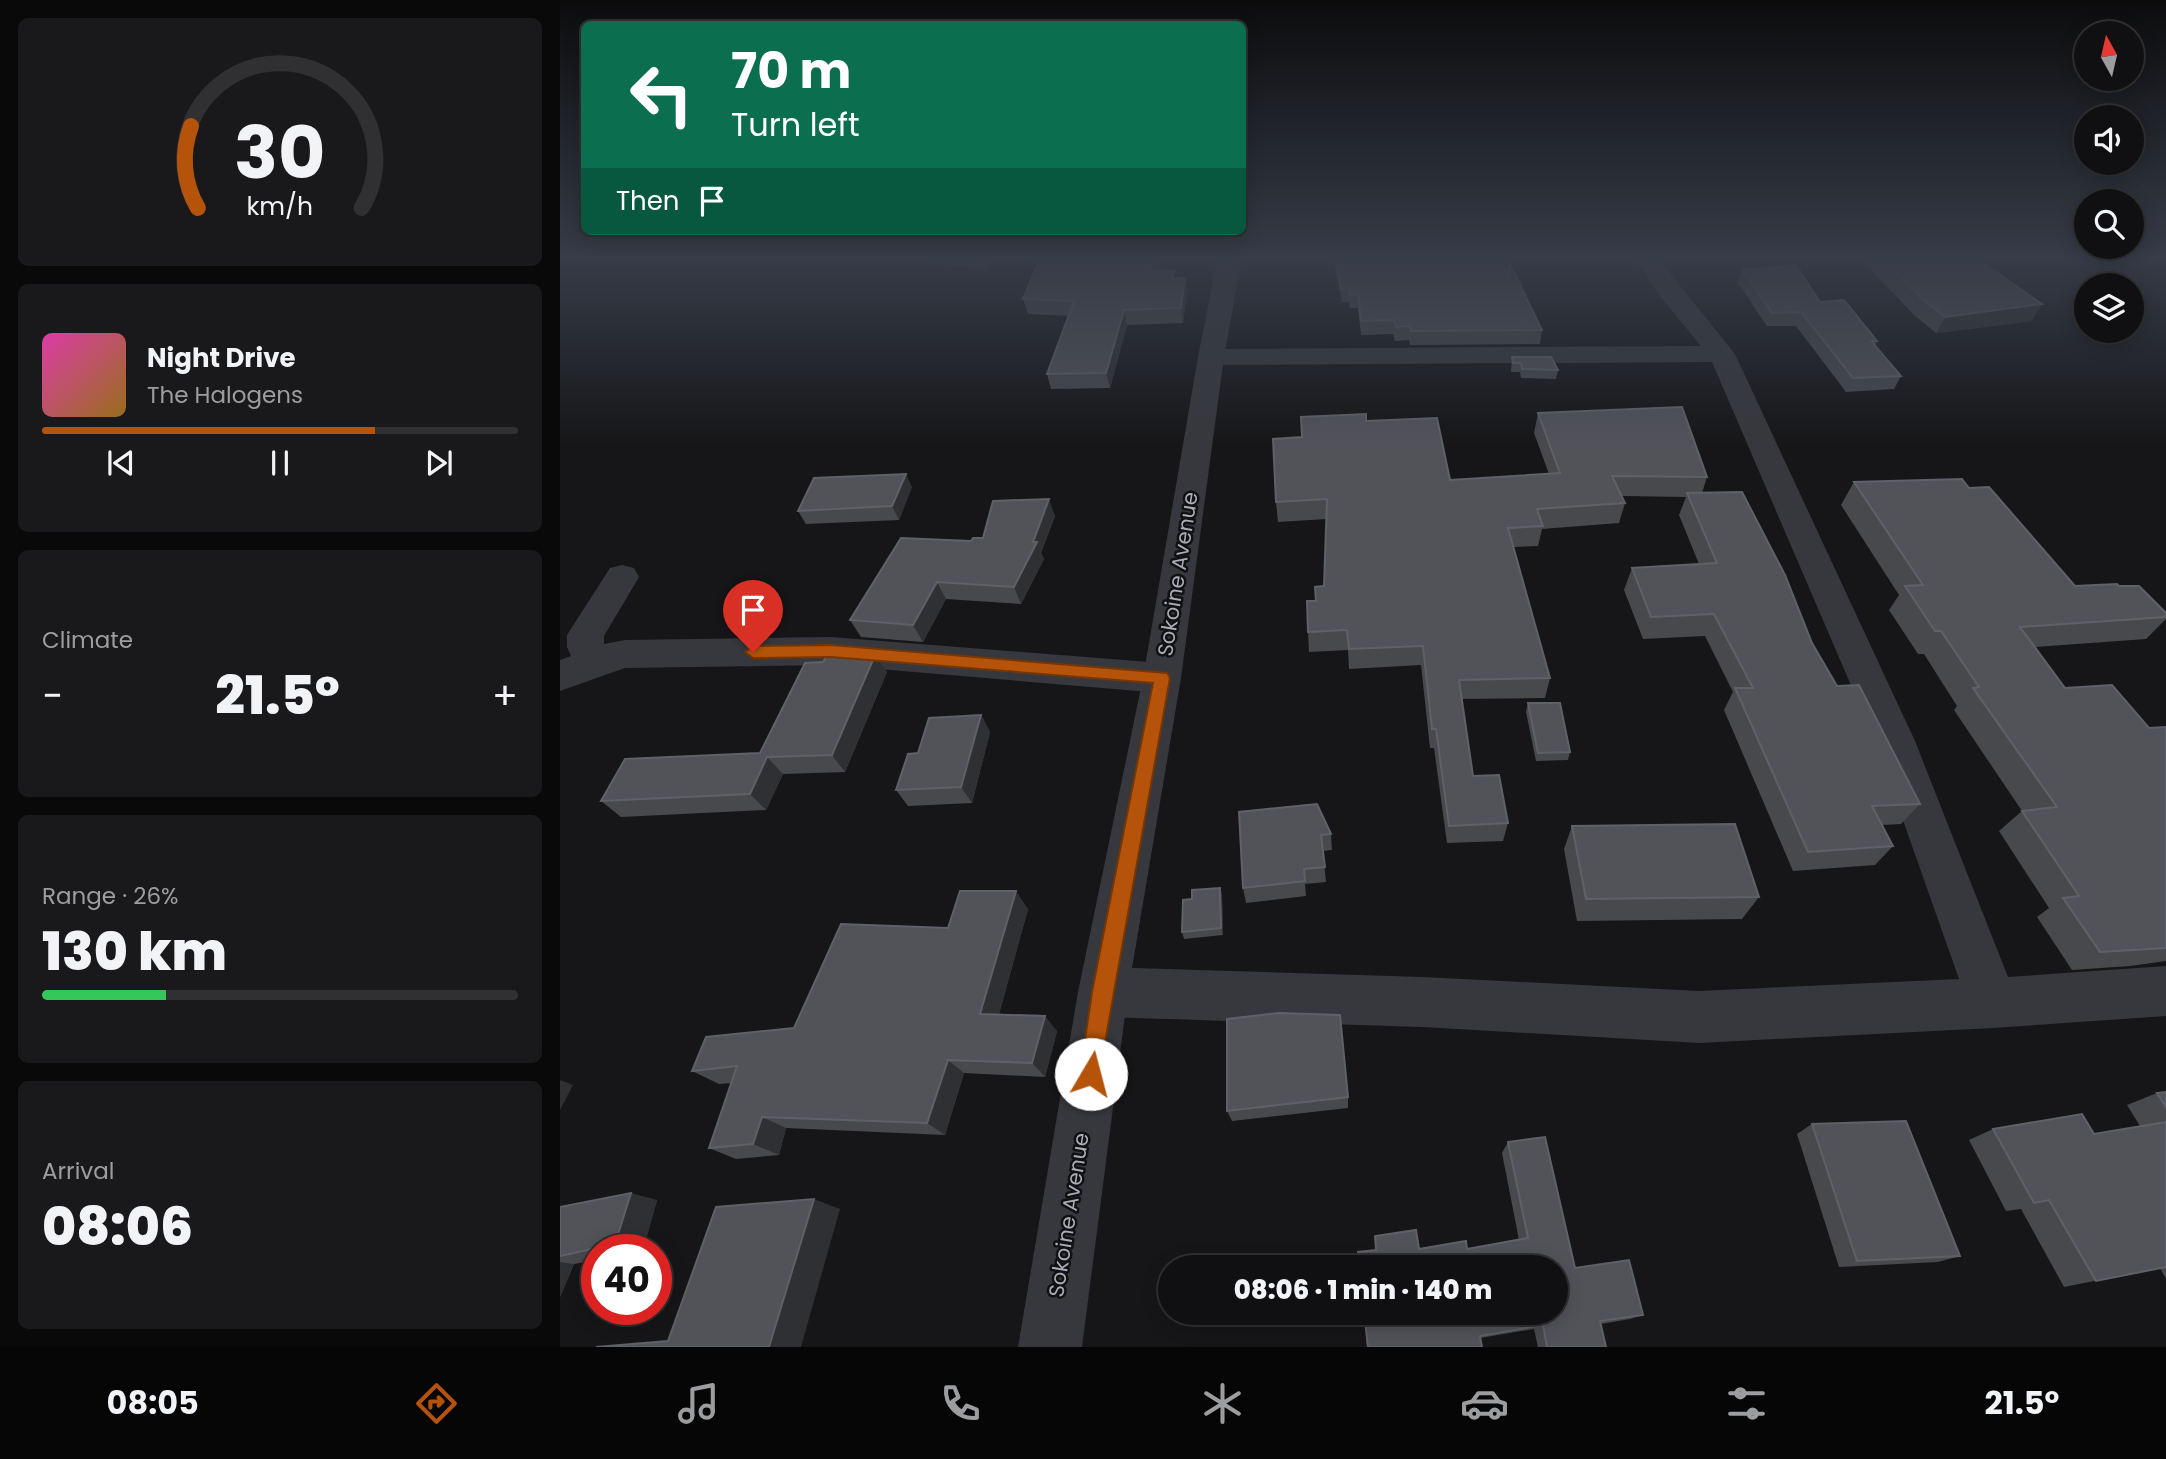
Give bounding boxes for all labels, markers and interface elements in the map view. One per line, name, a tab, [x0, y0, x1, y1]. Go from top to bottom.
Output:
north arrow	[2074, 21, 2144, 91]
map controls	[2074, 21, 2144, 343]
text: 70 m	[731, 37, 851, 105]
icon: left	[616, 49, 707, 140]
text: 30	[234, 102, 326, 203]
text: Turn left	[731, 102, 860, 147]
button: sound	[2074, 105, 2144, 175]
icon: arrive	[693, 182, 731, 220]
text: Then	[616, 183, 679, 219]
text: km/h	[247, 189, 313, 224]
button: search	[2074, 189, 2144, 259]
button: layers	[2074, 273, 2144, 343]
text: Night Drive	[147, 340, 295, 376]
text: The Halogens	[147, 379, 303, 411]
icon: previous	[102, 444, 140, 482]
icon: pause	[261, 444, 299, 482]
icon: next	[420, 444, 458, 482]
street label: Sokoine Avenue	[1150, 490, 1205, 658]
pin	[723, 580, 783, 652]
icon: arrive	[734, 591, 772, 629]
text: Climate	[42, 624, 133, 656]
text: 21.5°	[215, 659, 340, 732]
text: −	[42, 669, 63, 722]
text: +	[492, 669, 518, 722]
text: Range · 26%	[42, 880, 179, 912]
text: 130 km	[42, 915, 227, 988]
position arrow	[1054, 1037, 1128, 1111]
street label: Sokoine Avenue	[1041, 1131, 1096, 1299]
text: Arrival	[42, 1155, 114, 1187]
text: 08:06	[42, 1190, 193, 1263]
speed limit sign: 40	[581, 1234, 672, 1325]
text: 08:06 · 1 min · 140 m	[1234, 1272, 1492, 1308]
icon: directions	[412, 1379, 461, 1428]
icon: music	[674, 1379, 723, 1428]
icon: phone	[936, 1379, 985, 1428]
icon: climate	[1198, 1379, 1247, 1428]
icon: car	[1460, 1379, 1509, 1428]
icon: filters	[1722, 1379, 1771, 1428]
text: 08:05	[107, 1380, 199, 1425]
text: 21.5°	[1984, 1380, 2059, 1425]

